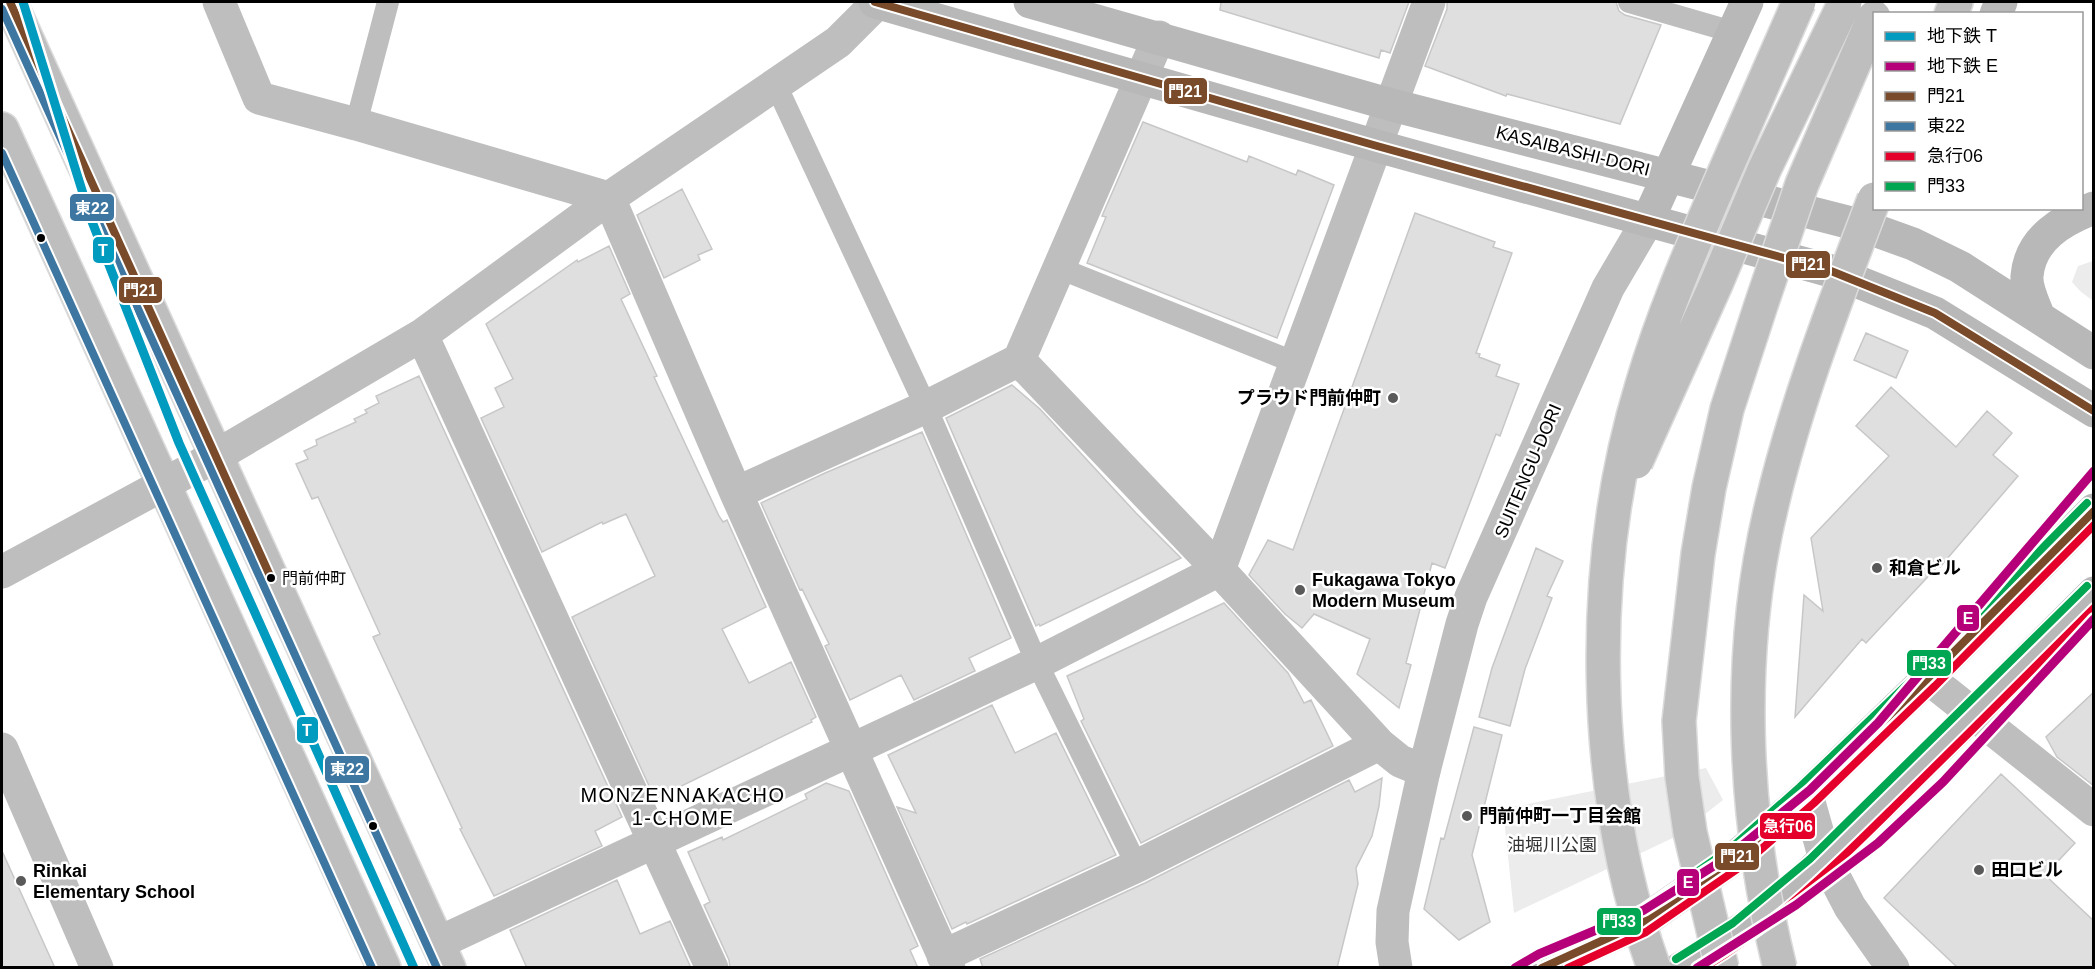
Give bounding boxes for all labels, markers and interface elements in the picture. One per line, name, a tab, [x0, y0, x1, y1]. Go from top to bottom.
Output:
legend	[1873, 12, 2083, 210]
text: 地下鉄 T	[1927, 26, 1997, 46]
text: 地下鉄 E	[1927, 56, 1998, 76]
line badge: 門21	[1163, 77, 1208, 105]
text: 門21	[1168, 83, 1202, 100]
text: 門21	[1927, 86, 1965, 106]
text: 東22	[1927, 116, 1965, 136]
street label: KASAIBASHI-DORI	[1494, 122, 1652, 180]
text: 急行06	[1927, 146, 1983, 166]
text: 門33	[1927, 176, 1965, 196]
line badge: 東22	[69, 193, 115, 222]
text: 東22	[75, 200, 109, 217]
unlabelled marker	[35, 232, 47, 244]
line badge: T	[92, 236, 115, 264]
text: T	[98, 242, 108, 259]
line badge: 門21	[1785, 250, 1831, 279]
text: 門21	[1791, 256, 1825, 273]
line badge: 門21	[118, 276, 163, 304]
text: 門21	[123, 282, 157, 299]
place label: プラウド門前仲町	[1237, 388, 1381, 408]
marker: プラウド門前仲町	[1386, 391, 1400, 405]
street label: SUITENGU-DORI	[1491, 401, 1565, 541]
place label: 和倉ビル	[1889, 558, 1961, 578]
marker: 和倉ビル	[1870, 561, 1884, 575]
place label: 門前仲町	[282, 570, 346, 587]
place label: Fukagawa Tokyo Modern Museum	[1312, 570, 1456, 611]
marker: 門前仲町	[265, 572, 277, 584]
marker: Fukagawa Tokyo Modern Museum	[1293, 583, 1307, 597]
line badge: E	[1956, 604, 1980, 632]
text: E	[1963, 610, 1974, 627]
line badge: 門33	[1906, 649, 1952, 677]
text: 門33	[1912, 655, 1946, 672]
line badge: T	[296, 716, 319, 744]
text: T	[302, 722, 312, 739]
line badge: 東22	[324, 755, 370, 784]
text: 東22	[330, 761, 364, 778]
district label: MONZENNAKACHO 1-CHOME	[580, 784, 786, 829]
place label: 門前仲町一丁目会館	[1479, 806, 1641, 826]
marker: 門前仲町一丁目会館	[1460, 809, 1474, 823]
line badge: 急行06	[1759, 812, 1816, 840]
text: 急行06	[1763, 818, 1813, 835]
unlabelled marker	[367, 820, 379, 832]
park label: 油堀川公園	[1507, 835, 1597, 855]
line badge: 門21	[1714, 842, 1760, 871]
text: 門21	[1720, 848, 1754, 865]
place label: 田口ビル	[1991, 860, 2063, 880]
place label: Rinkai Elementary School	[33, 861, 195, 902]
marker: 田口ビル	[1972, 863, 1986, 877]
line badge: E	[1676, 868, 1700, 897]
marker: Rinkai Elementary School	[14, 874, 28, 888]
text: E	[1683, 874, 1694, 891]
line badge: 門33	[1596, 907, 1642, 936]
text: 門33	[1602, 913, 1636, 930]

